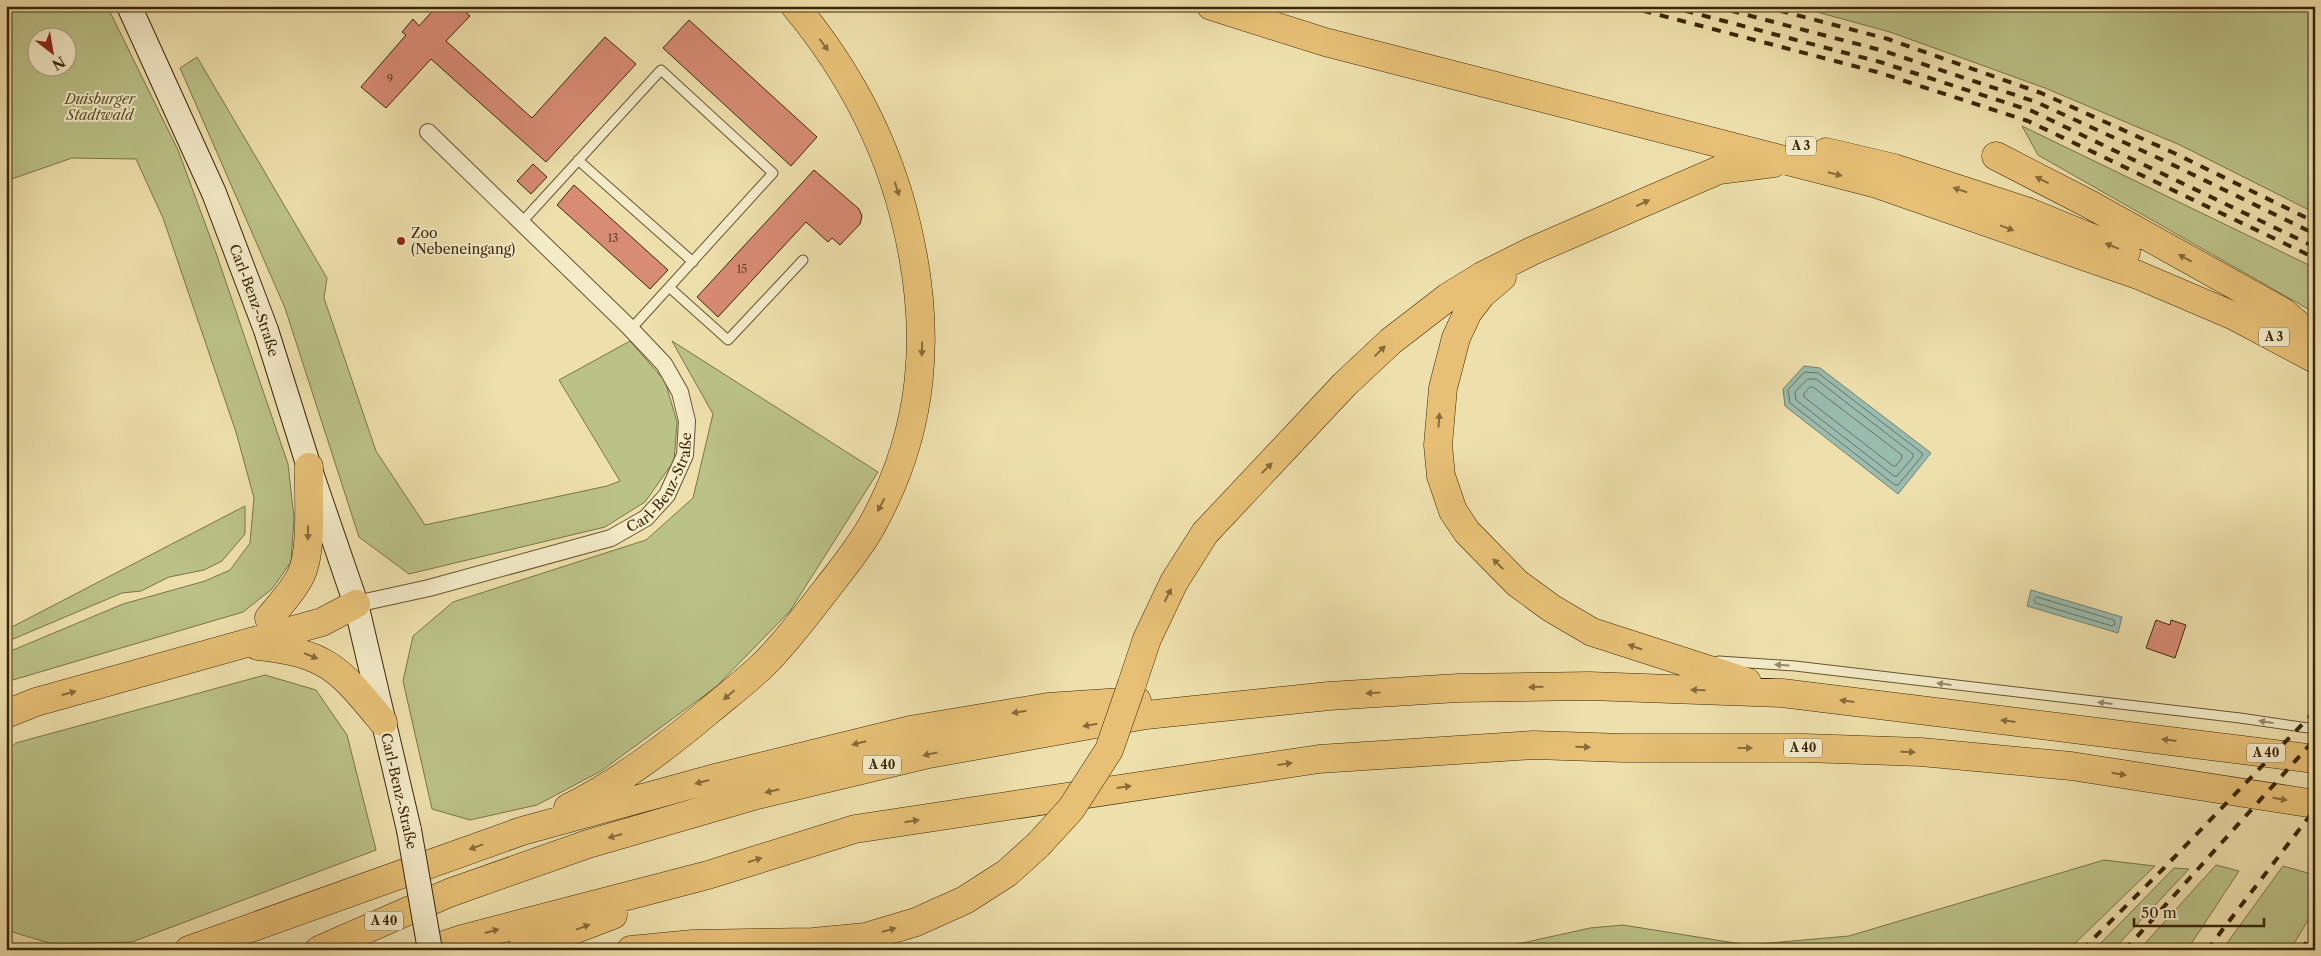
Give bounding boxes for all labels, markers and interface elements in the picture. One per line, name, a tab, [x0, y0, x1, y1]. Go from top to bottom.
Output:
north arrow	[28, 28, 78, 78]
one-way arrow	[819, 38, 829, 52]
text: N	[49, 52, 69, 74]
house number: 9	[387, 72, 393, 86]
park label: Duisburger Stadtwald	[64, 90, 137, 124]
road number: A 3	[1786, 136, 1816, 156]
one-way arrow	[1828, 170, 1843, 178]
one-way arrow	[2035, 176, 2049, 184]
one-way arrow	[894, 182, 901, 197]
one-way arrow	[1952, 185, 1967, 193]
one-way arrow	[1636, 199, 1650, 207]
place label: Zoo (Nebeneingang)	[411, 224, 515, 258]
one-way arrow	[2000, 224, 2015, 232]
house number: 13	[608, 231, 618, 245]
marker: Zoo (Nebeneingang)	[395, 235, 407, 247]
street label: Carl-Benz-Straße	[225, 241, 283, 359]
one-way arrow	[2104, 242, 2119, 250]
one-way arrow	[2178, 253, 2191, 262]
house number: 15	[737, 262, 747, 276]
road number: A 3	[2259, 328, 2289, 347]
one-way arrow	[917, 342, 925, 358]
one-way arrow	[1373, 345, 1385, 357]
one-way arrow	[1435, 412, 1443, 428]
street label: Carl-Benz-Straße	[623, 432, 695, 536]
one-way arrow	[1261, 462, 1273, 474]
one-way arrow	[877, 498, 885, 512]
one-way arrow	[303, 526, 311, 542]
one-way arrow	[1492, 558, 1504, 570]
one-way arrow	[1164, 588, 1172, 602]
one-way arrow	[1627, 643, 1642, 651]
one-way arrow	[304, 653, 318, 661]
one-way arrow	[1774, 661, 1790, 669]
one-way arrow	[1936, 679, 1952, 687]
one-way arrow	[1527, 683, 1543, 691]
one-way arrow	[1690, 686, 1706, 694]
one-way arrow	[62, 689, 77, 697]
one-way arrow	[722, 689, 735, 700]
one-way arrow	[1365, 689, 1381, 697]
one-way arrow	[1838, 697, 1854, 705]
one-way arrow	[2097, 699, 2113, 707]
one-way arrow	[1010, 708, 1026, 716]
one-way arrow	[2000, 717, 2016, 725]
one-way arrow	[2258, 718, 2274, 726]
one-way arrow	[1081, 721, 1097, 729]
street label: Carl-Benz-Straße	[377, 731, 421, 851]
one-way arrow	[2161, 736, 2177, 744]
road number: A 40	[1784, 738, 1822, 758]
one-way arrow	[852, 739, 867, 747]
one-way arrow	[1575, 743, 1591, 751]
one-way arrow	[1738, 744, 1754, 752]
road number: A 40	[2247, 744, 2285, 762]
one-way arrow	[1900, 748, 1916, 756]
one-way arrow	[921, 751, 937, 759]
road number: A 40	[863, 756, 901, 774]
one-way arrow	[1278, 760, 1294, 768]
one-way arrow	[2111, 770, 2127, 778]
one-way arrow	[694, 778, 709, 786]
one-way arrow	[1117, 783, 1133, 791]
one-way arrow	[764, 787, 779, 795]
one-way arrow	[2272, 795, 2288, 803]
one-way arrow	[904, 816, 920, 824]
one-way arrow	[608, 833, 623, 841]
one-way arrow	[468, 843, 483, 851]
one-way arrow	[747, 856, 762, 864]
scale bar	[2134, 896, 2264, 928]
text: 50 m	[2141, 903, 2177, 922]
road number: A 40	[365, 911, 403, 930]
one-way arrow	[576, 923, 591, 931]
one-way arrow	[881, 926, 896, 934]
one-way arrow	[485, 927, 500, 935]

